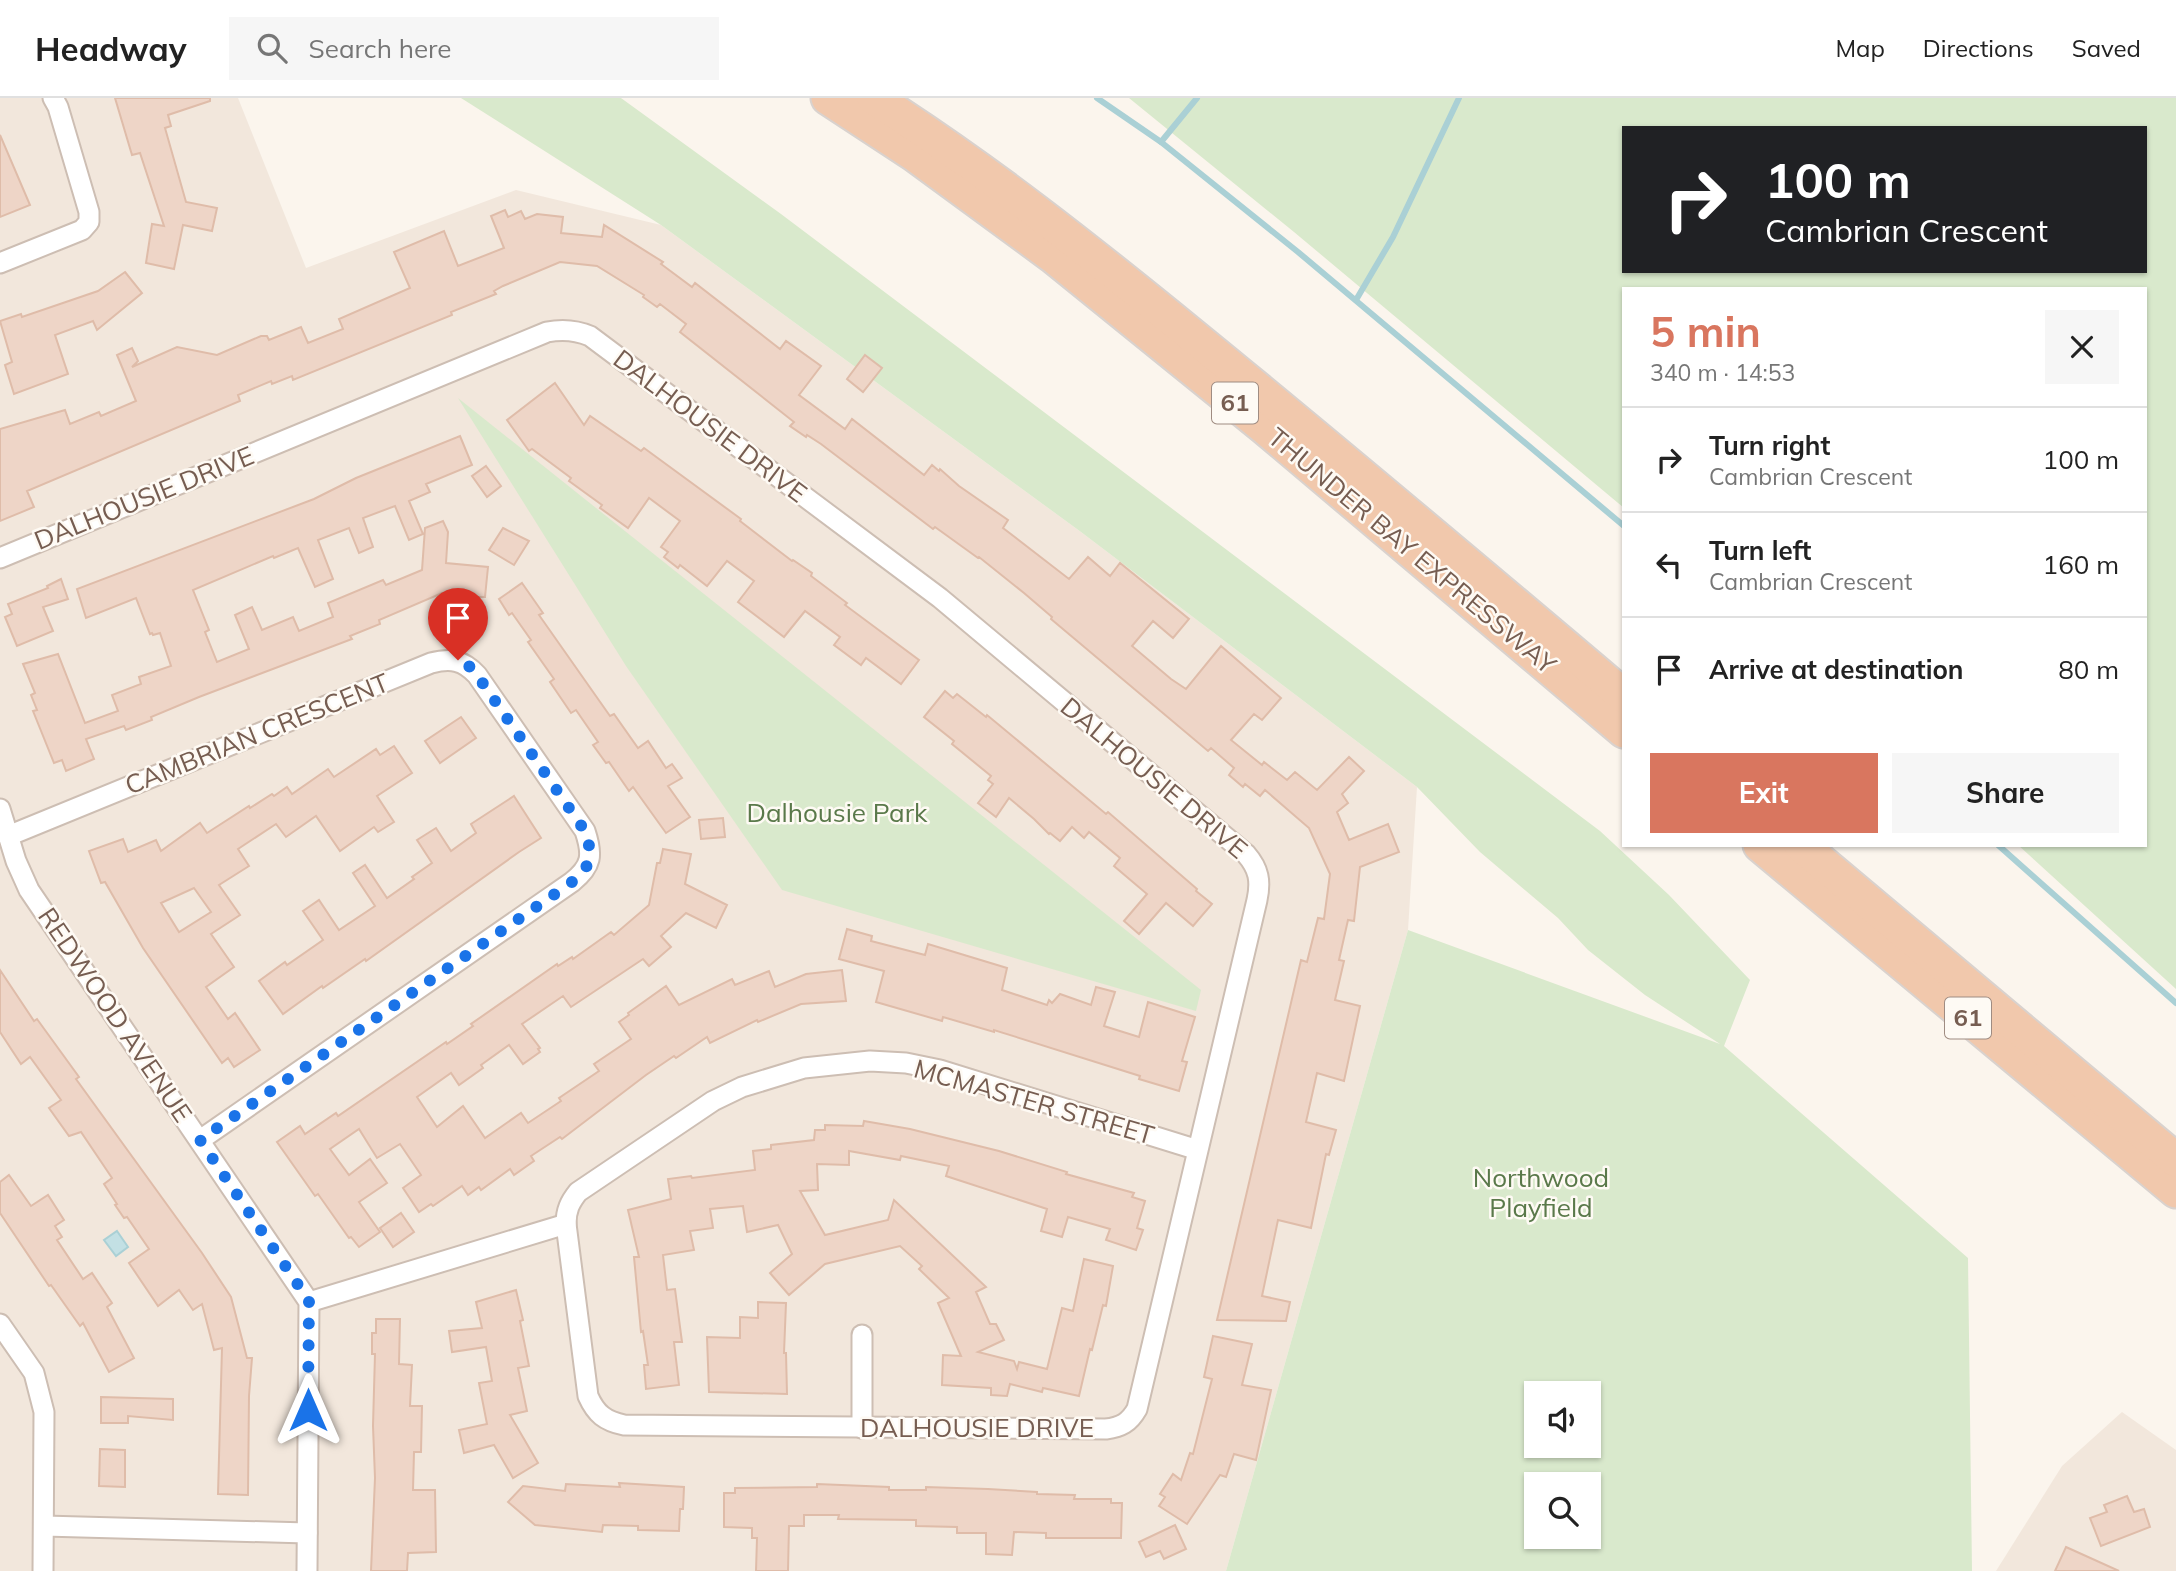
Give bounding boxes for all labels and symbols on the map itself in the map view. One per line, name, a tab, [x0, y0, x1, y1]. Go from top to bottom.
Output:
street label: DALHOUSIE DRIVE	[607, 342, 814, 509]
road number: 61	[1212, 382, 1258, 424]
street label: THUNDER BAY EXPRESSWAY	[1262, 420, 1564, 682]
street label: DALHOUSIE DRIVE	[29, 438, 258, 557]
pin	[428, 588, 488, 660]
street label: CAMBRIAN CRESCENT	[120, 665, 394, 802]
street label: DALHOUSIE DRIVE	[1054, 690, 1255, 865]
park label: Dalhousie Park	[746, 796, 928, 829]
street label: REDWOOD AVENUE	[31, 901, 200, 1128]
road number: 61	[1945, 998, 1991, 1038]
street label: MCMASTER STREET	[910, 1051, 1158, 1152]
park label: Northwood Playfield	[1473, 1161, 1609, 1224]
position arrow	[271, 1373, 345, 1447]
street label: DALHOUSIE DRIVE	[860, 1411, 1094, 1444]

